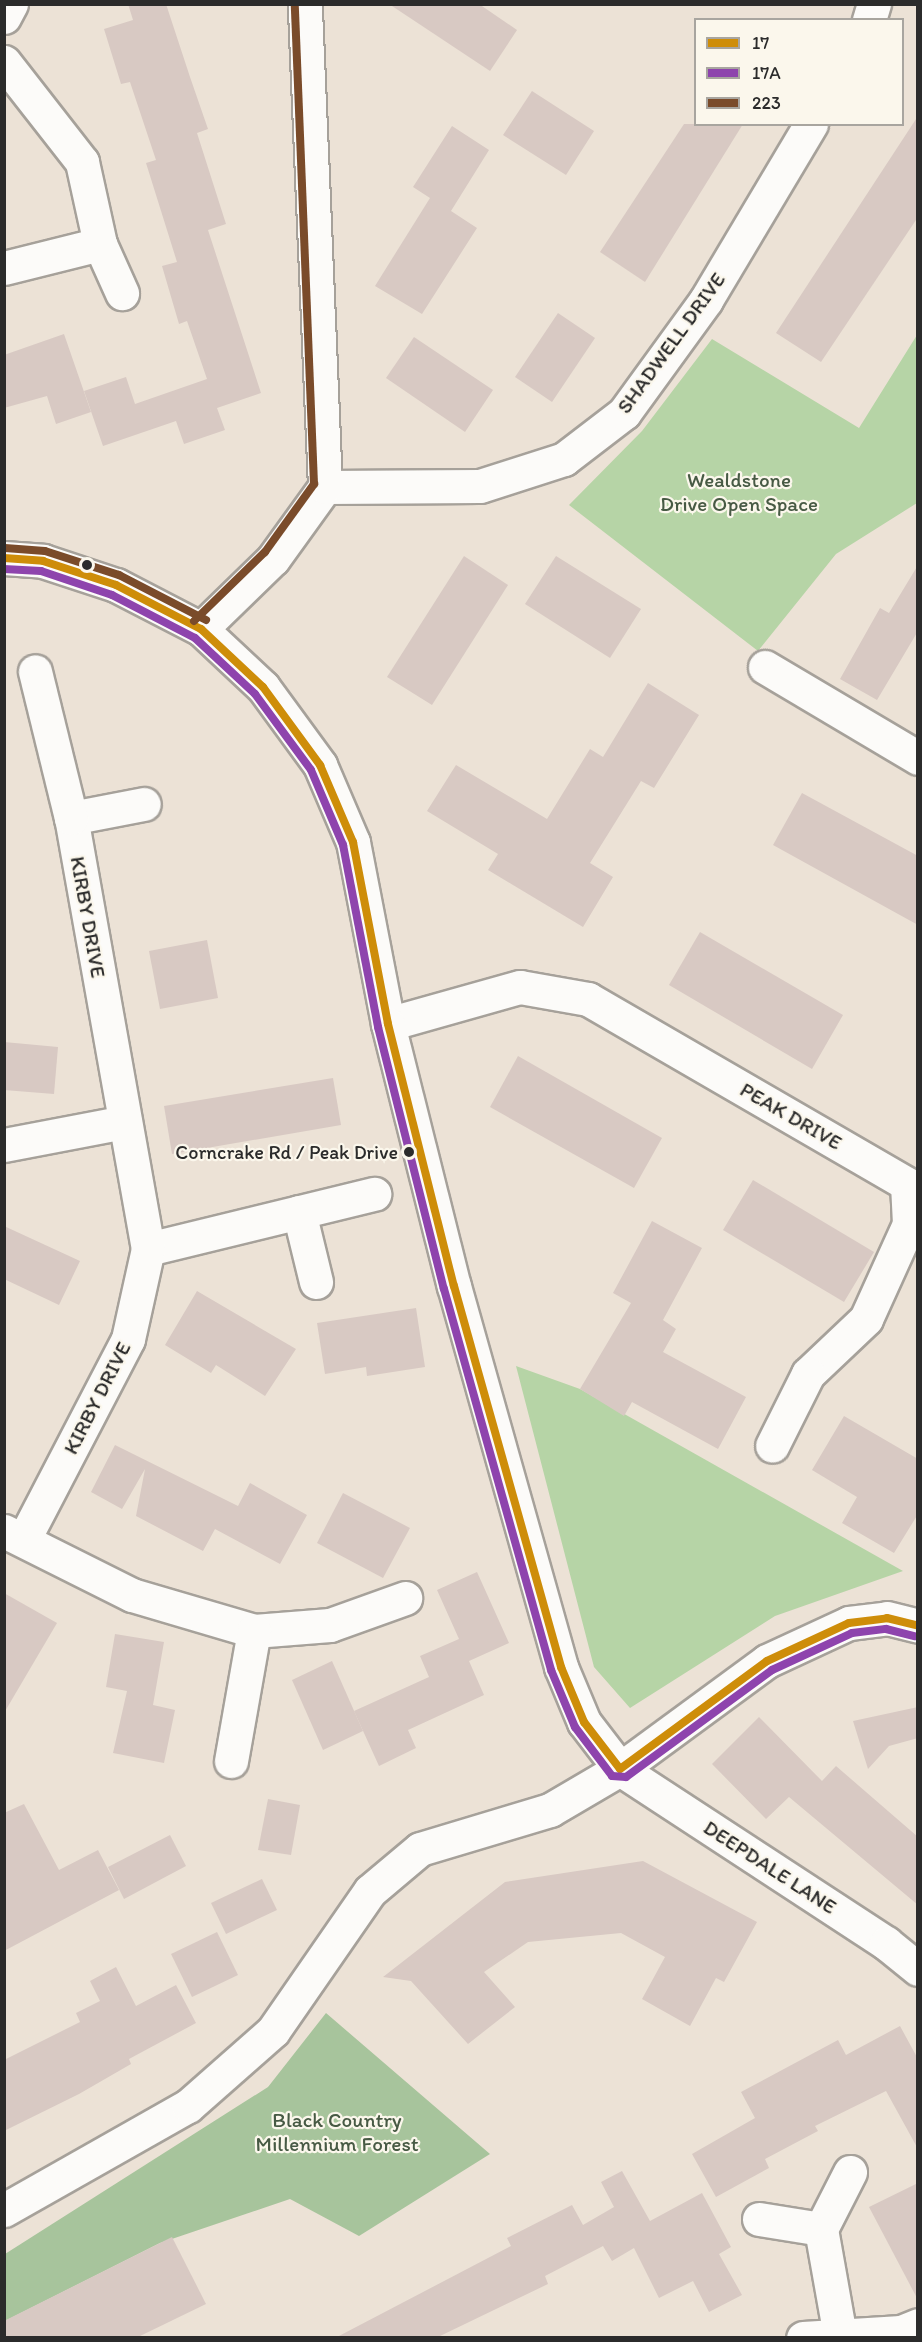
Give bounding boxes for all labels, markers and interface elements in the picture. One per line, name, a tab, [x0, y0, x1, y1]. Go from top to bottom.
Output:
legend	[694, 18, 904, 126]
text: 17	[752, 32, 769, 54]
text: 17A	[752, 62, 781, 84]
text: 223	[752, 92, 781, 114]
street label: SHADWELL DRIVE	[611, 268, 731, 418]
park label: Wealdstone Drive Open Space	[660, 467, 818, 517]
unlabelled marker	[81, 559, 93, 571]
street label: KIRBY DRIVE	[65, 854, 111, 980]
street label: PEAK DRIVE	[735, 1077, 847, 1155]
place label: Corncrake Rd / Peak Drive	[174, 1140, 398, 1164]
marker: Corncrake Rd / Peak Drive	[403, 1146, 415, 1158]
street label: KIRBY DRIVE	[58, 1337, 136, 1459]
street label: DEEPDALE LANE	[699, 1815, 841, 1919]
park label: Black Country Millennium Forest	[256, 2107, 418, 2157]

